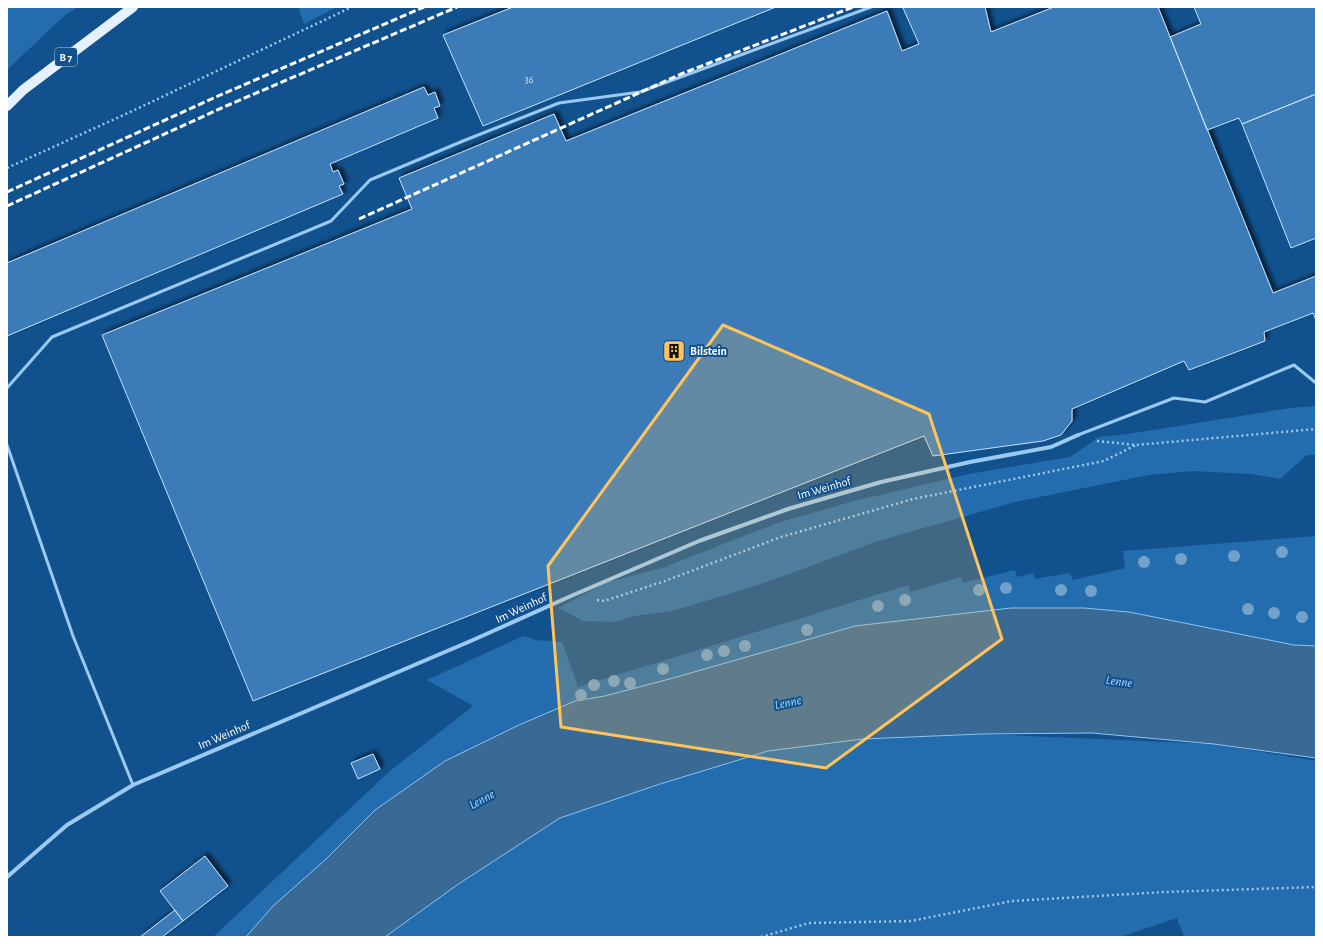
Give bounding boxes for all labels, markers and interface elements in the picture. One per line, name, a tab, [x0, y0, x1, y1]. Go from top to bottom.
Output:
road number: B 7	[55, 48, 77, 66]
house number: 36	[525, 75, 534, 85]
building icon: Bilstein	[661, 338, 687, 364]
place label: Bilstein	[690, 345, 727, 357]
street label: Im Weinhof	[796, 474, 853, 501]
street label: Im Weinhof	[494, 590, 550, 625]
water label: Lenne	[1105, 674, 1133, 690]
water label: Lenne	[773, 694, 803, 712]
street label: Im Weinhof	[196, 718, 253, 751]
water label: Lenne	[467, 788, 497, 812]

